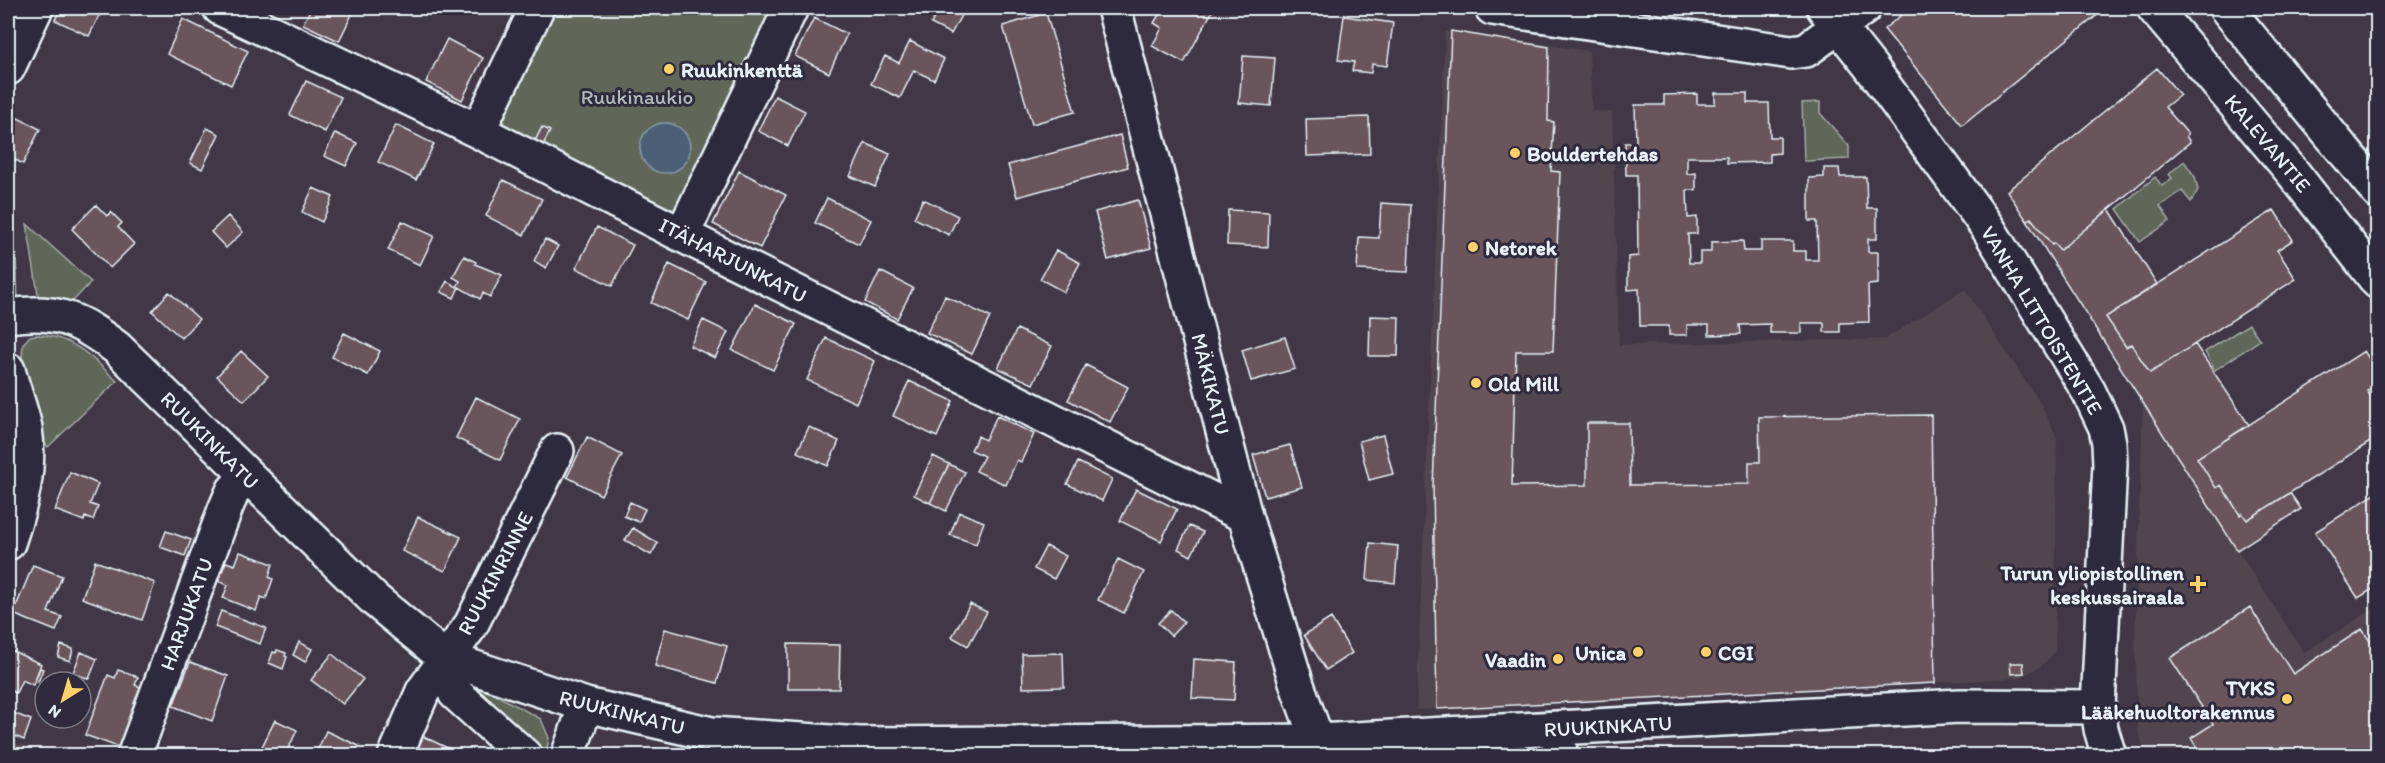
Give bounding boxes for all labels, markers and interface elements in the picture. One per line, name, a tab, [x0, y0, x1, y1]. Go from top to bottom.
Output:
place label: Ruukinkenttä	[681, 57, 804, 82]
marker: Ruukinkenttä	[662, 62, 676, 76]
park label: Ruukinaukio	[581, 84, 693, 109]
street label: KALEVANTIE	[2220, 89, 2316, 197]
place label: Bouldertehdas	[1527, 141, 1658, 166]
marker: Bouldertehdas	[1508, 146, 1522, 160]
street label: ITÄHARJUNKATU	[655, 212, 811, 308]
street label: VANHA LITTOISTENTIE	[1976, 221, 2108, 419]
place label: Netorek	[1485, 235, 1558, 260]
marker: Netorek	[1466, 240, 1480, 254]
street label: MÄKIKATU	[1186, 331, 1236, 437]
place label: Old Mill	[1488, 371, 1560, 396]
marker: Old Mill	[1469, 376, 1483, 390]
street label: RUUKINKATU	[156, 386, 264, 494]
street label: RUUKINRINNE	[452, 507, 538, 639]
street label: HARJUKATU	[154, 554, 218, 674]
place label: Turun yliopistollinen keskussairaala	[1999, 560, 2185, 609]
marker: Turun yliopistollinen keskussairaala	[2189, 575, 2207, 593]
place label: Unica	[1575, 640, 1627, 665]
place label: CGI	[1718, 640, 1754, 665]
marker: Unica	[1631, 645, 1645, 659]
marker: CGI	[1699, 645, 1713, 659]
place label: Vaadin	[1485, 647, 1547, 672]
marker: Vaadin	[1551, 652, 1565, 666]
north arrow	[33, 670, 93, 730]
place label: TYKS Lääkehuoltorakennus	[2081, 675, 2275, 724]
street label: RUUKINKATU	[557, 684, 687, 740]
marker: TYKS Lääkehuoltorakennus	[2280, 692, 2294, 706]
text: N	[44, 701, 64, 722]
street label: RUUKINKATU	[1543, 710, 1673, 742]

